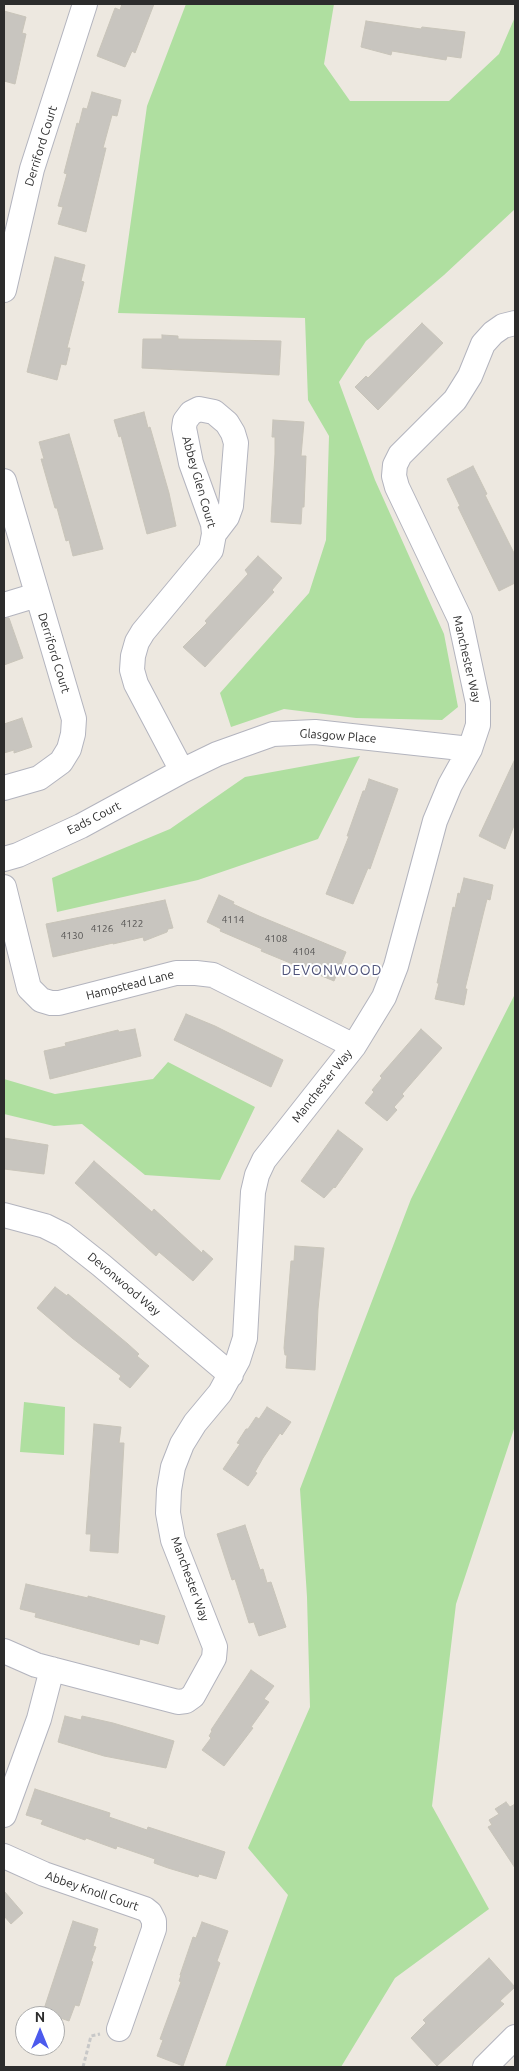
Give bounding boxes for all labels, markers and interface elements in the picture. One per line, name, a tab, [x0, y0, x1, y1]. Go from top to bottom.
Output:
street label: Derriford Court	[22, 104, 60, 188]
street label: Abbey Glen Court	[179, 434, 219, 530]
street label: Derriford Court	[35, 611, 73, 695]
street label: Manchester Way	[450, 614, 484, 704]
street label: Glasgow Place	[299, 726, 377, 746]
street label: Eads Court	[65, 798, 123, 838]
house number: 4114	[222, 914, 244, 926]
house number: 4122	[121, 918, 143, 930]
house number: 4126	[91, 923, 113, 935]
house number: 4130	[61, 930, 83, 942]
house number: 4108	[265, 933, 287, 945]
house number: 4104	[293, 946, 315, 958]
district label: DEVONWOOD	[280, 962, 384, 978]
street label: Hampstead Lane	[85, 967, 175, 1003]
street label: Manchester Way	[289, 1046, 355, 1126]
street label: Devonwood Way	[85, 1249, 163, 1319]
street label: Manchester Way	[168, 1535, 212, 1623]
street label: Abbey Knoll Court	[43, 1868, 141, 1914]
north arrow	[15, 2006, 65, 2056]
text: N	[35, 2009, 45, 2025]

